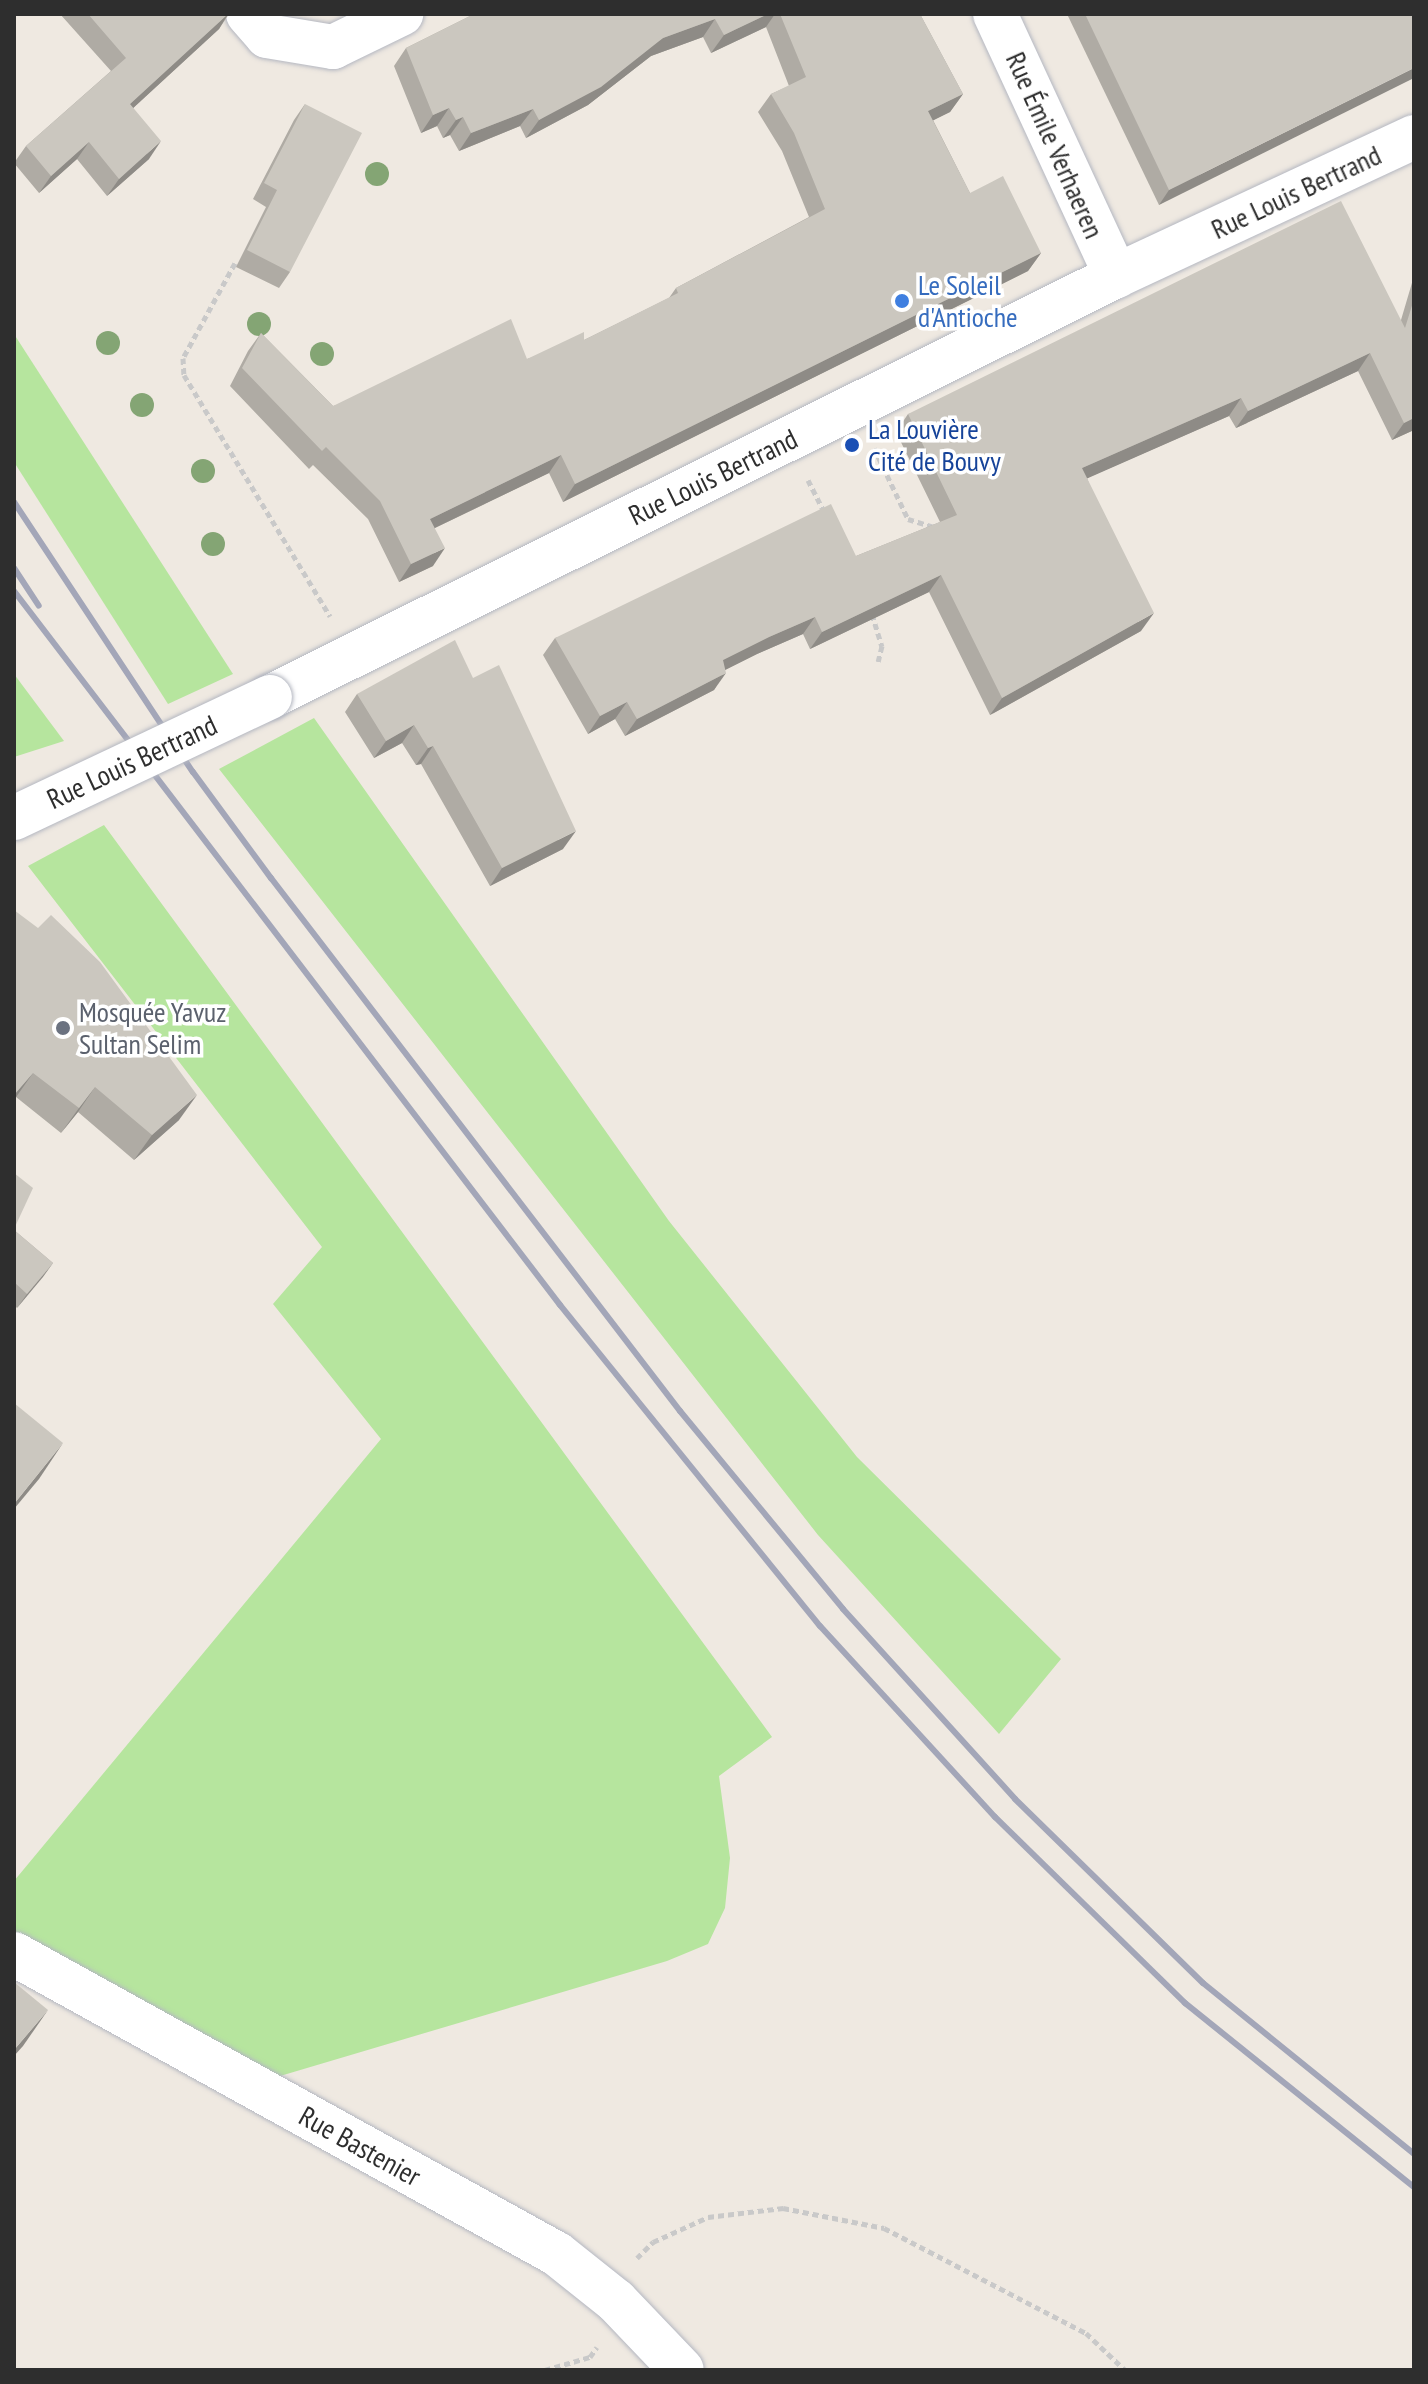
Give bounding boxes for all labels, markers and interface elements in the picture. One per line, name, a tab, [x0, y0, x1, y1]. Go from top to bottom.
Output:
street label: Rue Émile Verhaeren	[999, 46, 1111, 244]
street label: Rue Louis Bertrand	[1206, 138, 1386, 246]
place label: Le Soleil d'Antioche	[918, 268, 1018, 334]
marker: Le Soleil d'Antioche	[893, 292, 911, 310]
place label: La Louvière Cité de Bouvy	[868, 412, 1001, 478]
street label: Rue Louis Bertrand	[623, 422, 803, 532]
marker: La Louvière Cité de Bouvy	[843, 436, 861, 454]
street label: Rue Louis Bertrand	[42, 708, 222, 816]
place label: Mosquée Yavuz Sultan Selim	[79, 995, 227, 1061]
marker: Mosquée Yavuz Sultan Selim	[54, 1019, 72, 1037]
street label: Rue Bastenier	[293, 2099, 427, 2193]

